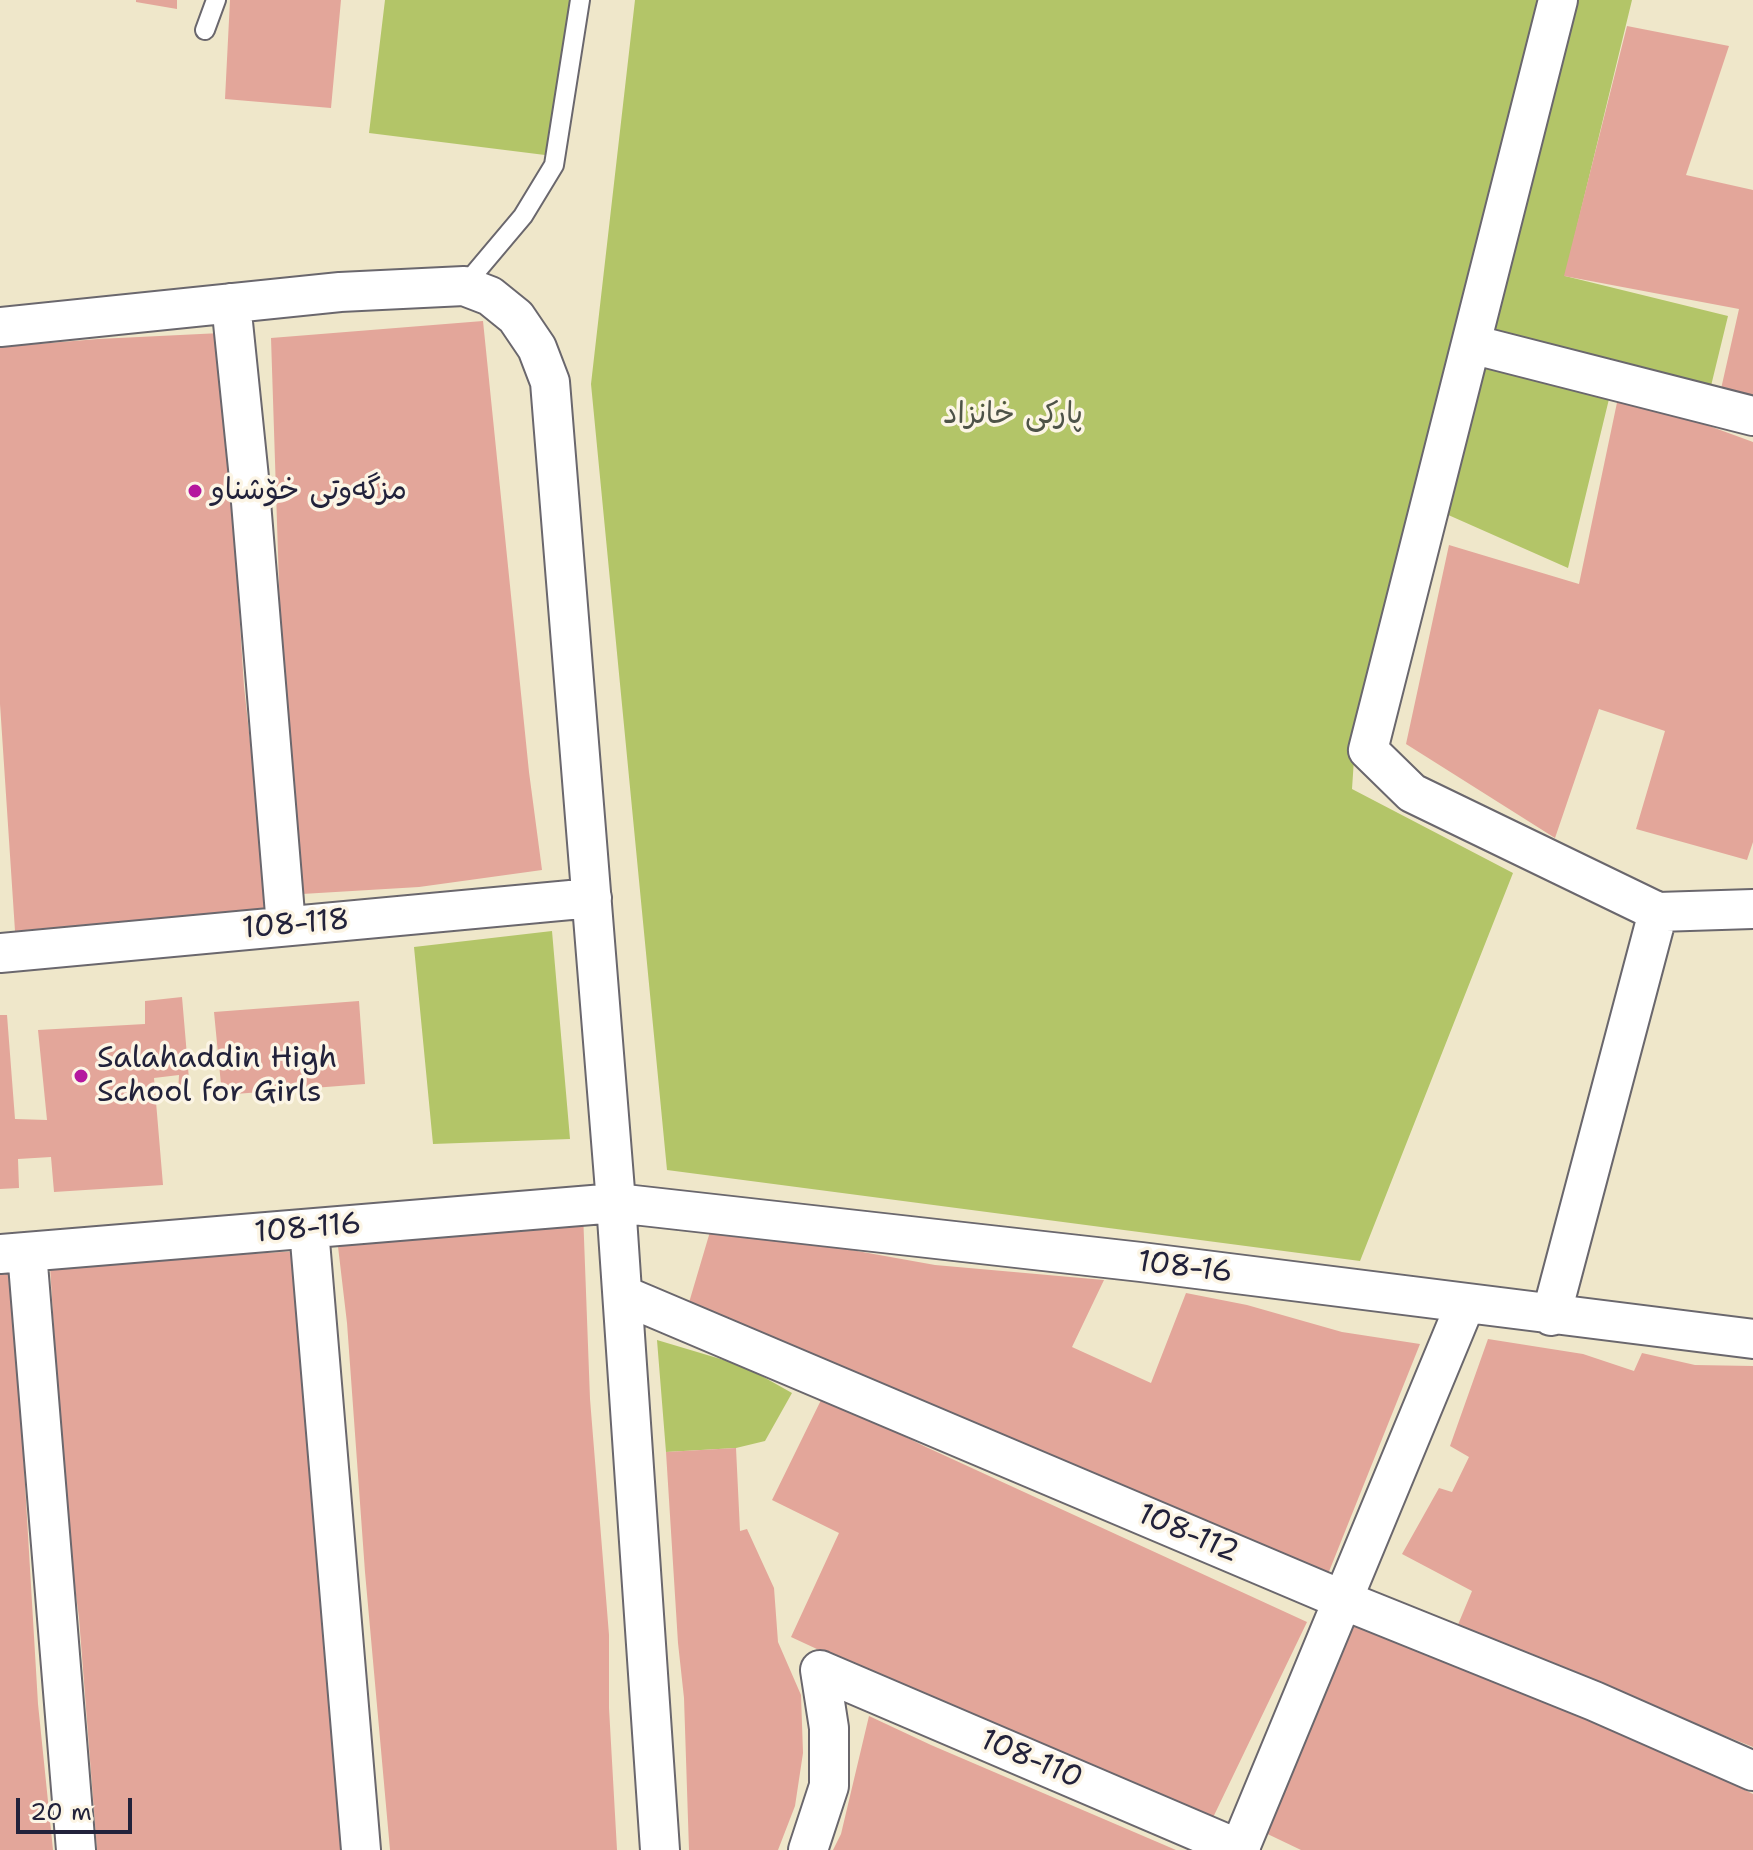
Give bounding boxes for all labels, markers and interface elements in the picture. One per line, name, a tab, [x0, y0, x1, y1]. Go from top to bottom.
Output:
park label: پارکی خانزاد	[943, 397, 1083, 433]
place label: مزگەوتی خۆشناو	[211, 473, 407, 509]
marker: مزگەوتی خۆشناو	[186, 482, 204, 500]
street label: 108-118	[241, 902, 351, 948]
place label: Salahaddin High School for Girls	[97, 1041, 337, 1112]
marker: Salahaddin High School for Girls	[72, 1067, 90, 1085]
street label: 108-116	[253, 1206, 363, 1252]
street label: 108-16	[1135, 1244, 1235, 1292]
street label: 108-112	[1132, 1497, 1244, 1571]
street label: 108-110	[975, 1722, 1087, 1798]
scale bar	[20, 1782, 136, 1832]
text: 20 m	[30, 1796, 92, 1828]

